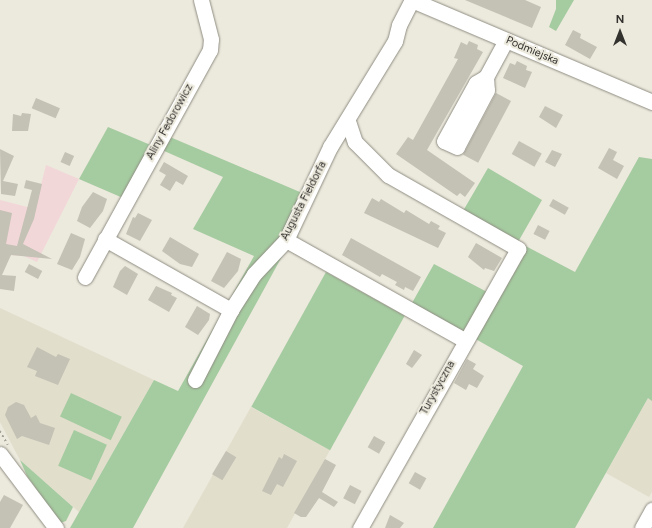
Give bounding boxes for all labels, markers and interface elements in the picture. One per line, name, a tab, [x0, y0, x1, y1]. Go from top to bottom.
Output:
north arrow	[600, 12, 640, 52]
text: N	[616, 13, 624, 26]
street label: Podmiejska	[504, 34, 560, 68]
street label: Aliny Fedorowicz	[144, 82, 196, 162]
street label: Augusta Fieldorfa	[278, 159, 330, 243]
street label: Turystyczna	[418, 359, 458, 417]

